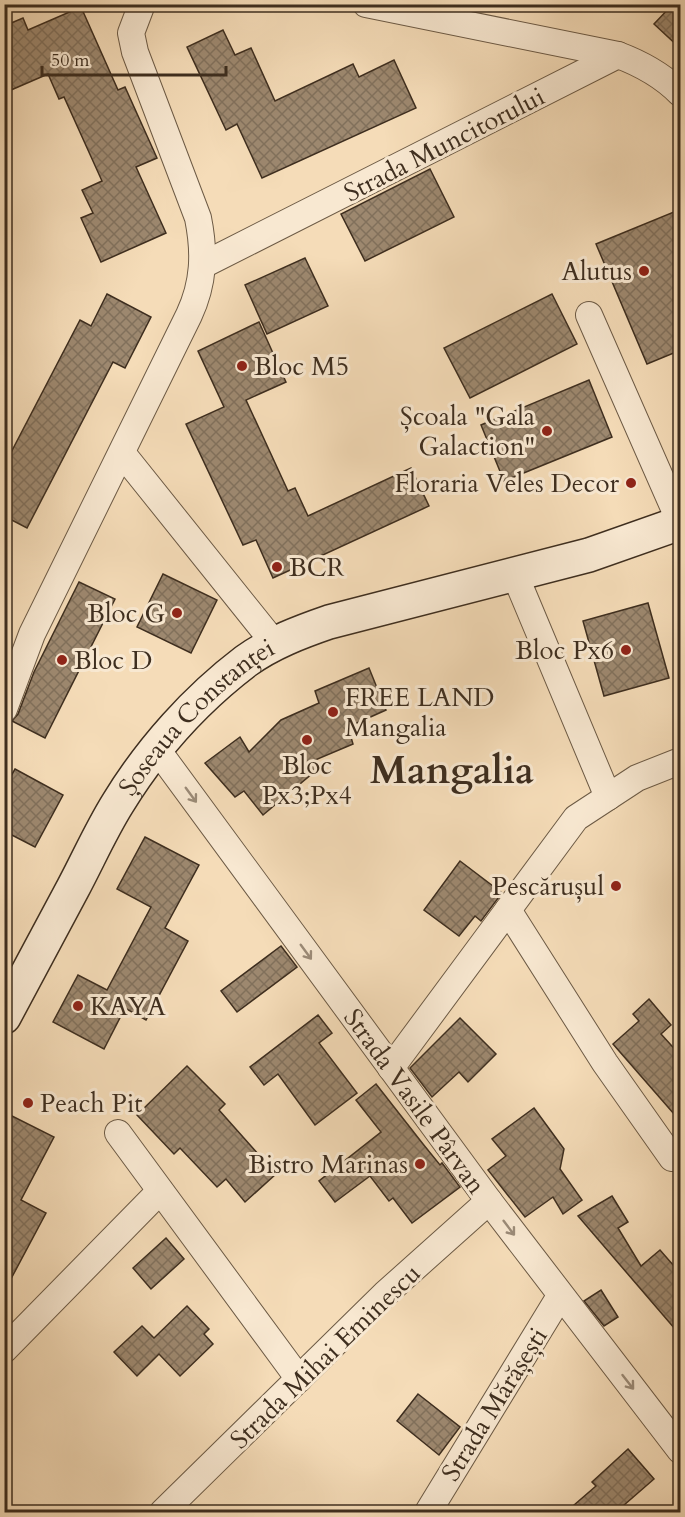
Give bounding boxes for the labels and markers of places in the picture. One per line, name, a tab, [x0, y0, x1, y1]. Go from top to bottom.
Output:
place label: Alutus	[561, 254, 632, 289]
marker: Alutus	[637, 264, 651, 278]
place label: Bloc M5	[254, 349, 349, 384]
marker: Bloc M5	[235, 359, 249, 373]
place label: Școala "Gala Galaction"	[400, 399, 535, 464]
marker: Școala "Gala Galaction"	[540, 424, 554, 438]
place label: Floraria Veles Decor	[394, 466, 620, 501]
marker: Floraria Veles Decor	[624, 476, 638, 490]
place label: BCR	[289, 550, 345, 585]
marker: BCR	[270, 560, 284, 574]
place label: Bloc G	[87, 596, 165, 631]
marker: Bloc G	[170, 606, 184, 620]
place label: Bloc Px6	[515, 633, 614, 668]
place label: Bloc D	[74, 643, 152, 678]
marker: Bloc Px6	[619, 643, 633, 657]
marker: Bloc D	[55, 653, 69, 667]
place label: FREE LAND Mangalia	[345, 680, 494, 745]
marker: FREE LAND Mangalia	[326, 705, 340, 719]
marker: Bloc Px3;Px4	[300, 733, 314, 747]
place label: Bloc Px3;Px4	[262, 748, 352, 813]
place label: Pescărușul	[492, 869, 604, 904]
marker: Pescărușul	[609, 879, 623, 893]
place label: KAYA	[90, 989, 166, 1024]
marker: KAYA	[71, 999, 85, 1013]
place label: Peach Pit	[40, 1086, 142, 1121]
marker: Peach Pit	[21, 1096, 35, 1110]
place label: Bistro Marinas	[248, 1147, 408, 1182]
marker: Bistro Marinas	[413, 1157, 427, 1171]

